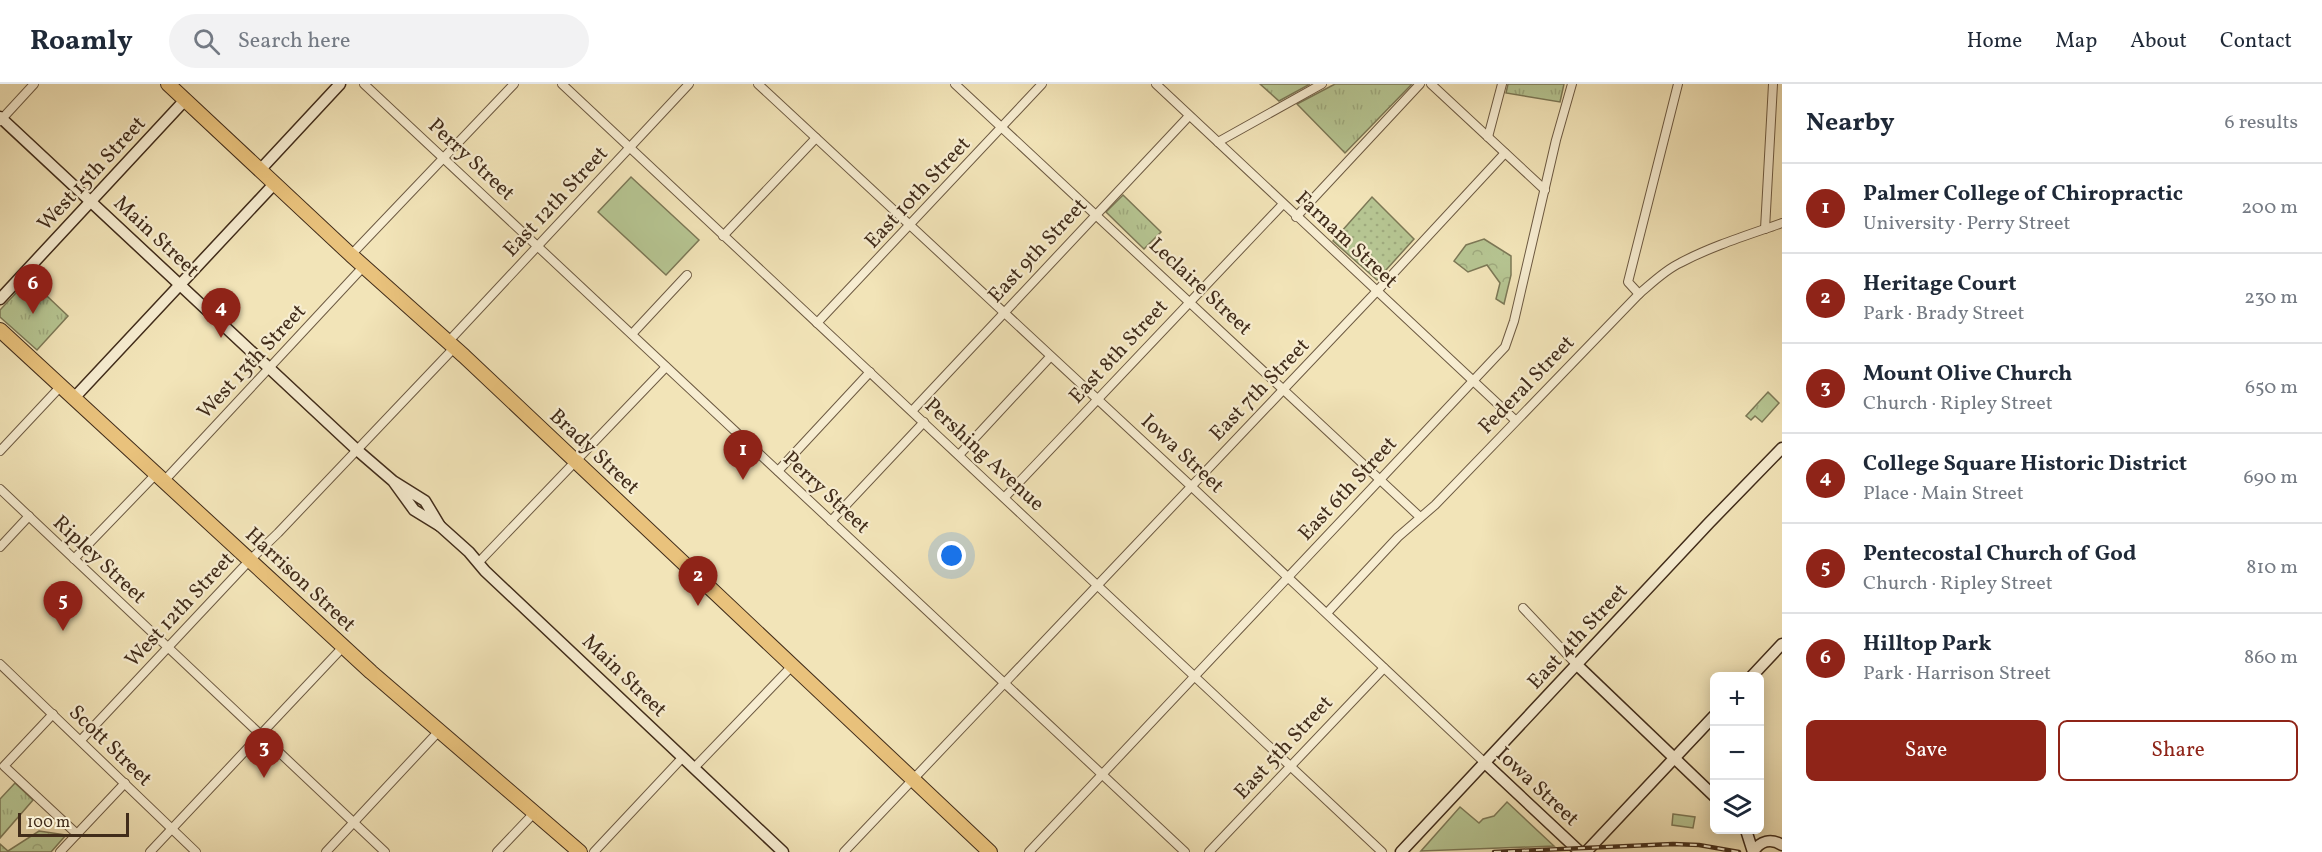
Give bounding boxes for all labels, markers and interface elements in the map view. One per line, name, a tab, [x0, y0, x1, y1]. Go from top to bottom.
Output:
search box	[169, 14, 589, 68]
text: Roamly	[30, 22, 133, 61]
icon: search	[190, 25, 223, 58]
text: Search here	[238, 26, 350, 57]
text: Home	[1967, 27, 2022, 56]
text: Map	[2055, 27, 2097, 56]
text: About	[2130, 27, 2187, 56]
text: Contact	[2220, 27, 2292, 56]
text: Nearby	[1806, 105, 1895, 141]
text: 6 results	[2225, 109, 2298, 137]
street label: West 15th Street	[31, 110, 153, 238]
street label: Perry Street	[421, 112, 521, 208]
street label: East 10th Street	[859, 131, 978, 255]
street label: East 12th Street	[497, 140, 615, 264]
text: Palmer College of Chiropractic	[1863, 179, 2183, 210]
street label: Farnam Street	[1288, 185, 1404, 295]
street label: Main Street	[107, 190, 205, 285]
street label: East 9th Street	[982, 192, 1094, 310]
text: 1	[1821, 194, 1830, 222]
text: 200 m	[2241, 194, 2298, 222]
text: University · Perry Street	[1863, 210, 2071, 238]
street label: Leclaire Street	[1142, 232, 1258, 343]
pin: 6	[14, 264, 52, 314]
text: Heritage Court	[1863, 269, 2016, 300]
text: 2	[1820, 284, 1831, 312]
text: 230 m	[2244, 284, 2298, 312]
pin: 4	[202, 288, 240, 338]
street label: East 8th Street	[1063, 293, 1175, 411]
street label: West 13th Street	[191, 298, 313, 426]
text: Park · Brady Street	[1863, 300, 2025, 328]
street label: Federal Street	[1472, 329, 1582, 441]
street label: East 7th Street	[1203, 332, 1317, 448]
text: Mount Olive Church	[1863, 359, 2072, 390]
text: 3	[1820, 374, 1831, 402]
text: 650 m	[2245, 374, 2298, 402]
text: Church · Ripley Street	[1863, 390, 2053, 418]
street label: Pershing Avenue	[918, 392, 1050, 518]
street label: Brady Street	[542, 403, 646, 502]
street label: Iowa Street	[1134, 408, 1230, 500]
pin: 1	[724, 430, 762, 480]
street label: East 6th Street	[1292, 430, 1404, 548]
street label: Perry Street	[776, 445, 876, 541]
text: College Square Historic District	[1863, 449, 2187, 480]
text: 4	[1819, 464, 1832, 492]
text: 690 m	[2243, 464, 2298, 492]
text: Place · Main Street	[1863, 480, 2024, 508]
street label: Ripley Street	[46, 509, 152, 611]
street label: Harrison Street	[238, 521, 362, 639]
text: Pentecostal Church of God	[1863, 539, 2136, 570]
your location	[937, 541, 966, 570]
street label: West 12th Street	[119, 546, 241, 674]
text: 5	[1821, 554, 1830, 582]
text: 810 m	[2246, 554, 2298, 582]
pin: 2	[678, 556, 718, 606]
text: Church · Ripley Street	[1863, 570, 2053, 598]
street label: East 4th Street	[1521, 578, 1635, 696]
pin: 5	[44, 582, 82, 631]
street label: Main Street	[575, 628, 673, 724]
text: Hilltop Park	[1863, 629, 1992, 660]
text: 6	[1820, 644, 1831, 672]
text: 860 m	[2244, 644, 2298, 672]
text: Park · Harrison Street	[1863, 660, 2051, 688]
map controls	[1710, 672, 1764, 834]
button: +	[1710, 672, 1764, 726]
street label: East 5th Street	[1228, 690, 1340, 807]
street label: Scott Street	[62, 699, 158, 793]
button: Save	[1806, 720, 2046, 781]
button: Share	[2058, 720, 2298, 781]
button: −	[1710, 726, 1764, 780]
pin: 3	[244, 728, 284, 778]
street label: Iowa Street	[1489, 741, 1585, 833]
button: layers	[1710, 780, 1764, 834]
scale bar	[18, 810, 129, 838]
text: 100 m	[27, 812, 70, 834]

